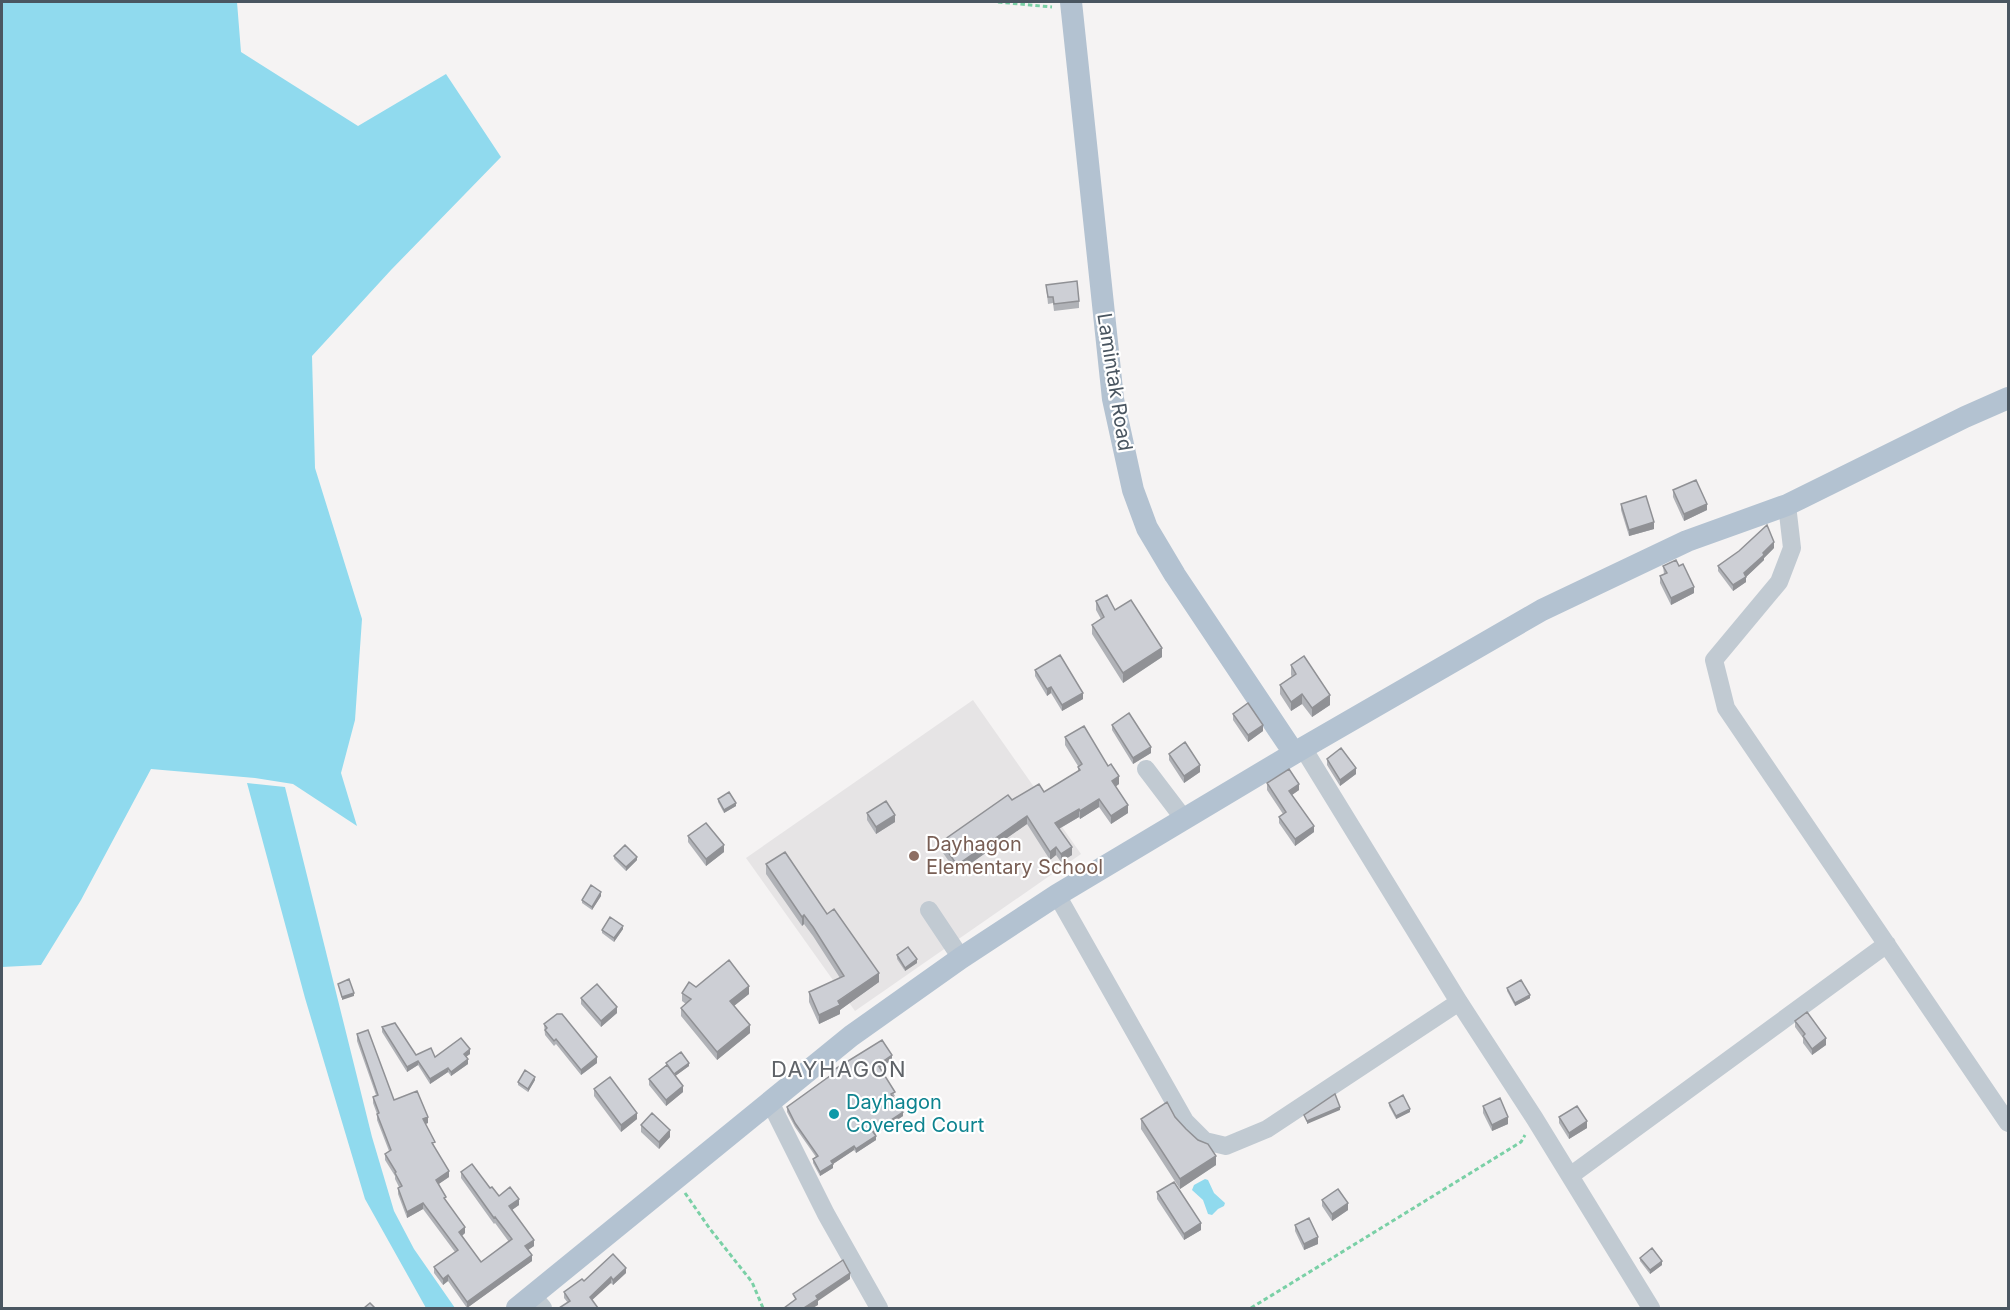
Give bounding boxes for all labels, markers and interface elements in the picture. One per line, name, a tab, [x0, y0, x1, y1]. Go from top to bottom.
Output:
street label: Lamintak Road	[1092, 311, 1138, 453]
place label: Dayhagon Elementary School	[926, 832, 1103, 879]
marker: Dayhagon Elementary School	[907, 849, 921, 863]
district label: DAYHAGON	[771, 1056, 907, 1082]
place label: Dayhagon Covered Court	[846, 1090, 985, 1137]
marker: Dayhagon Covered Court	[827, 1107, 841, 1121]

